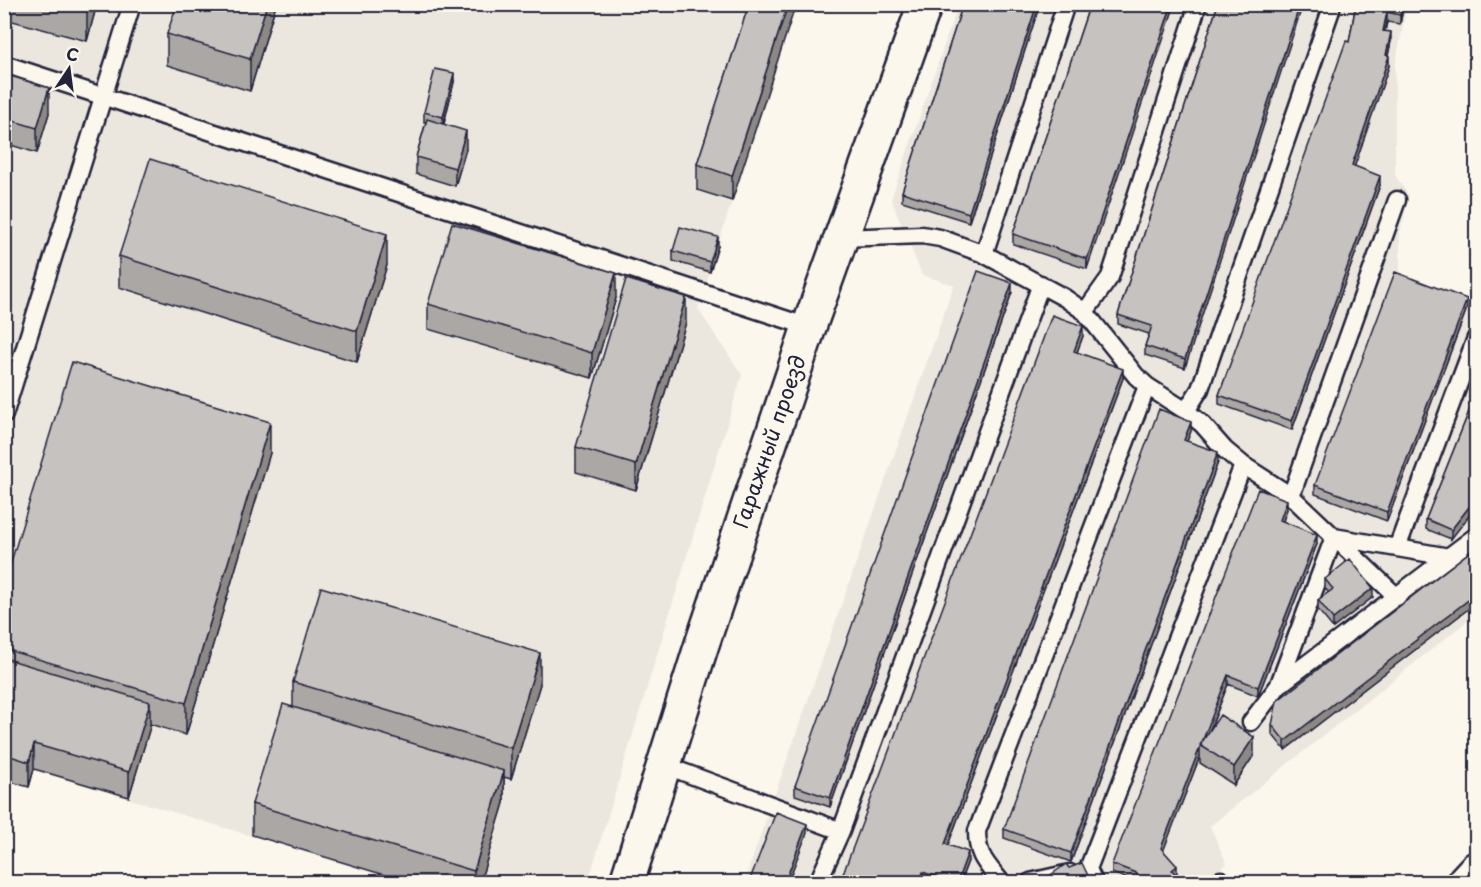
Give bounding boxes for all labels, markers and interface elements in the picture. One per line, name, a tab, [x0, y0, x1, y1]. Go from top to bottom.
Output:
north arrow	[39, 39, 99, 99]
text: С	[64, 40, 81, 66]
street label: Гаражный проезд	[723, 350, 813, 532]

